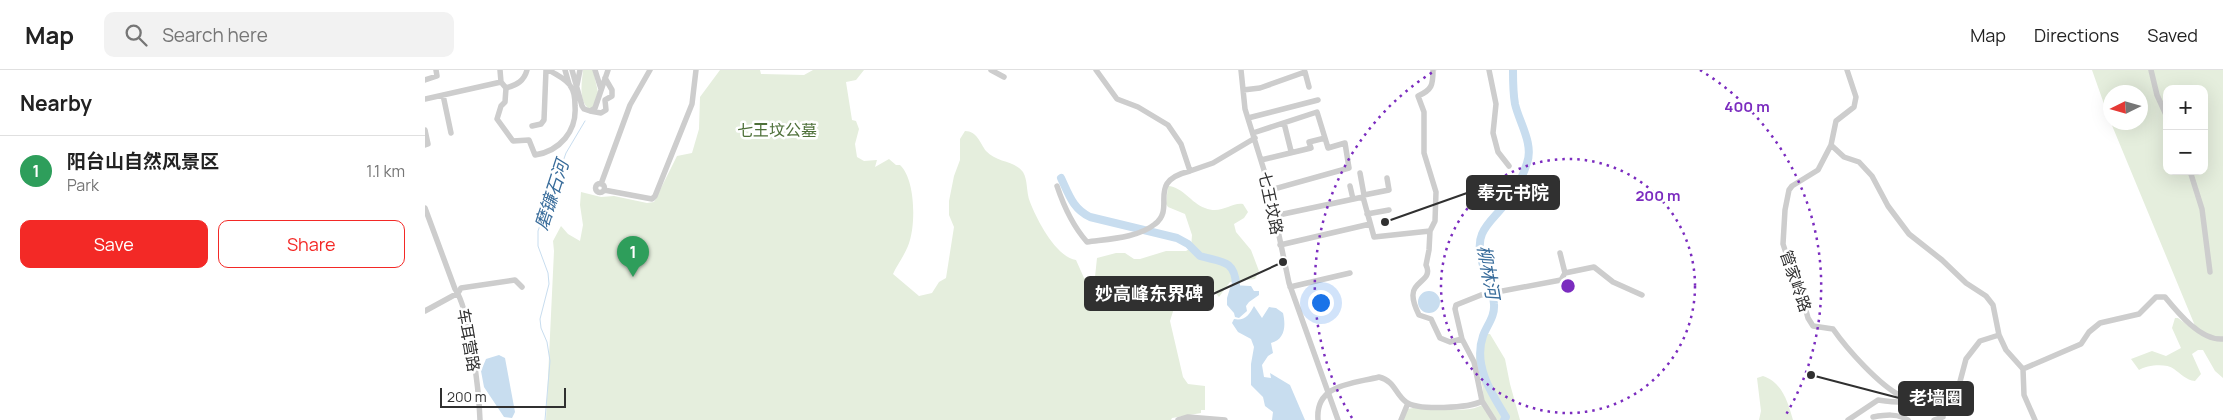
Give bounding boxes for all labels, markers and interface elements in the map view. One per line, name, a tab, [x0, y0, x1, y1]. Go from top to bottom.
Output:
search box	[104, 12, 454, 57]
text: Map	[25, 18, 74, 51]
icon: search	[122, 21, 150, 49]
text: Search here	[162, 22, 268, 48]
text: Map	[1970, 23, 2006, 47]
text: Directions	[2034, 23, 2119, 47]
text: Saved	[2147, 23, 2198, 47]
north arrow	[2103, 85, 2148, 130]
map controls	[2163, 85, 2208, 175]
button: +	[2163, 85, 2208, 130]
text: Nearby	[20, 89, 92, 117]
text: 400 m	[1724, 96, 1770, 117]
park label: 七王坟公墓	[737, 119, 817, 141]
button: −	[2163, 130, 2208, 175]
text: 阳台山自然风景区	[67, 148, 219, 174]
water label: 磨镰石河	[529, 154, 575, 233]
text: 1	[32, 160, 40, 182]
text: 1.1 km	[366, 160, 405, 182]
street label: 七王坟路	[1254, 169, 1288, 237]
text: Park	[67, 174, 99, 196]
callout: 奉元书院	[1467, 176, 1559, 209]
text: 奉元书院	[1477, 180, 1549, 204]
text: 200 m	[1635, 185, 1681, 206]
button: Save	[20, 220, 208, 268]
button: Share	[218, 220, 405, 268]
pin: 1	[617, 236, 649, 277]
water label: 柳林河	[1472, 243, 1506, 303]
street label: 管家岭路	[1775, 247, 1817, 315]
callout: 妙高峰东界碑	[1085, 277, 1213, 310]
centre of rings	[1559, 277, 1577, 295]
text: 妙高峰东界碑	[1095, 281, 1203, 305]
your location	[1308, 290, 1334, 316]
street label: 车耳营路	[453, 307, 485, 373]
callout: 老墙圈	[1899, 382, 1973, 415]
scale bar	[440, 385, 566, 408]
text: 老墙圈	[1909, 385, 1963, 409]
text: 200 m	[447, 387, 487, 406]

